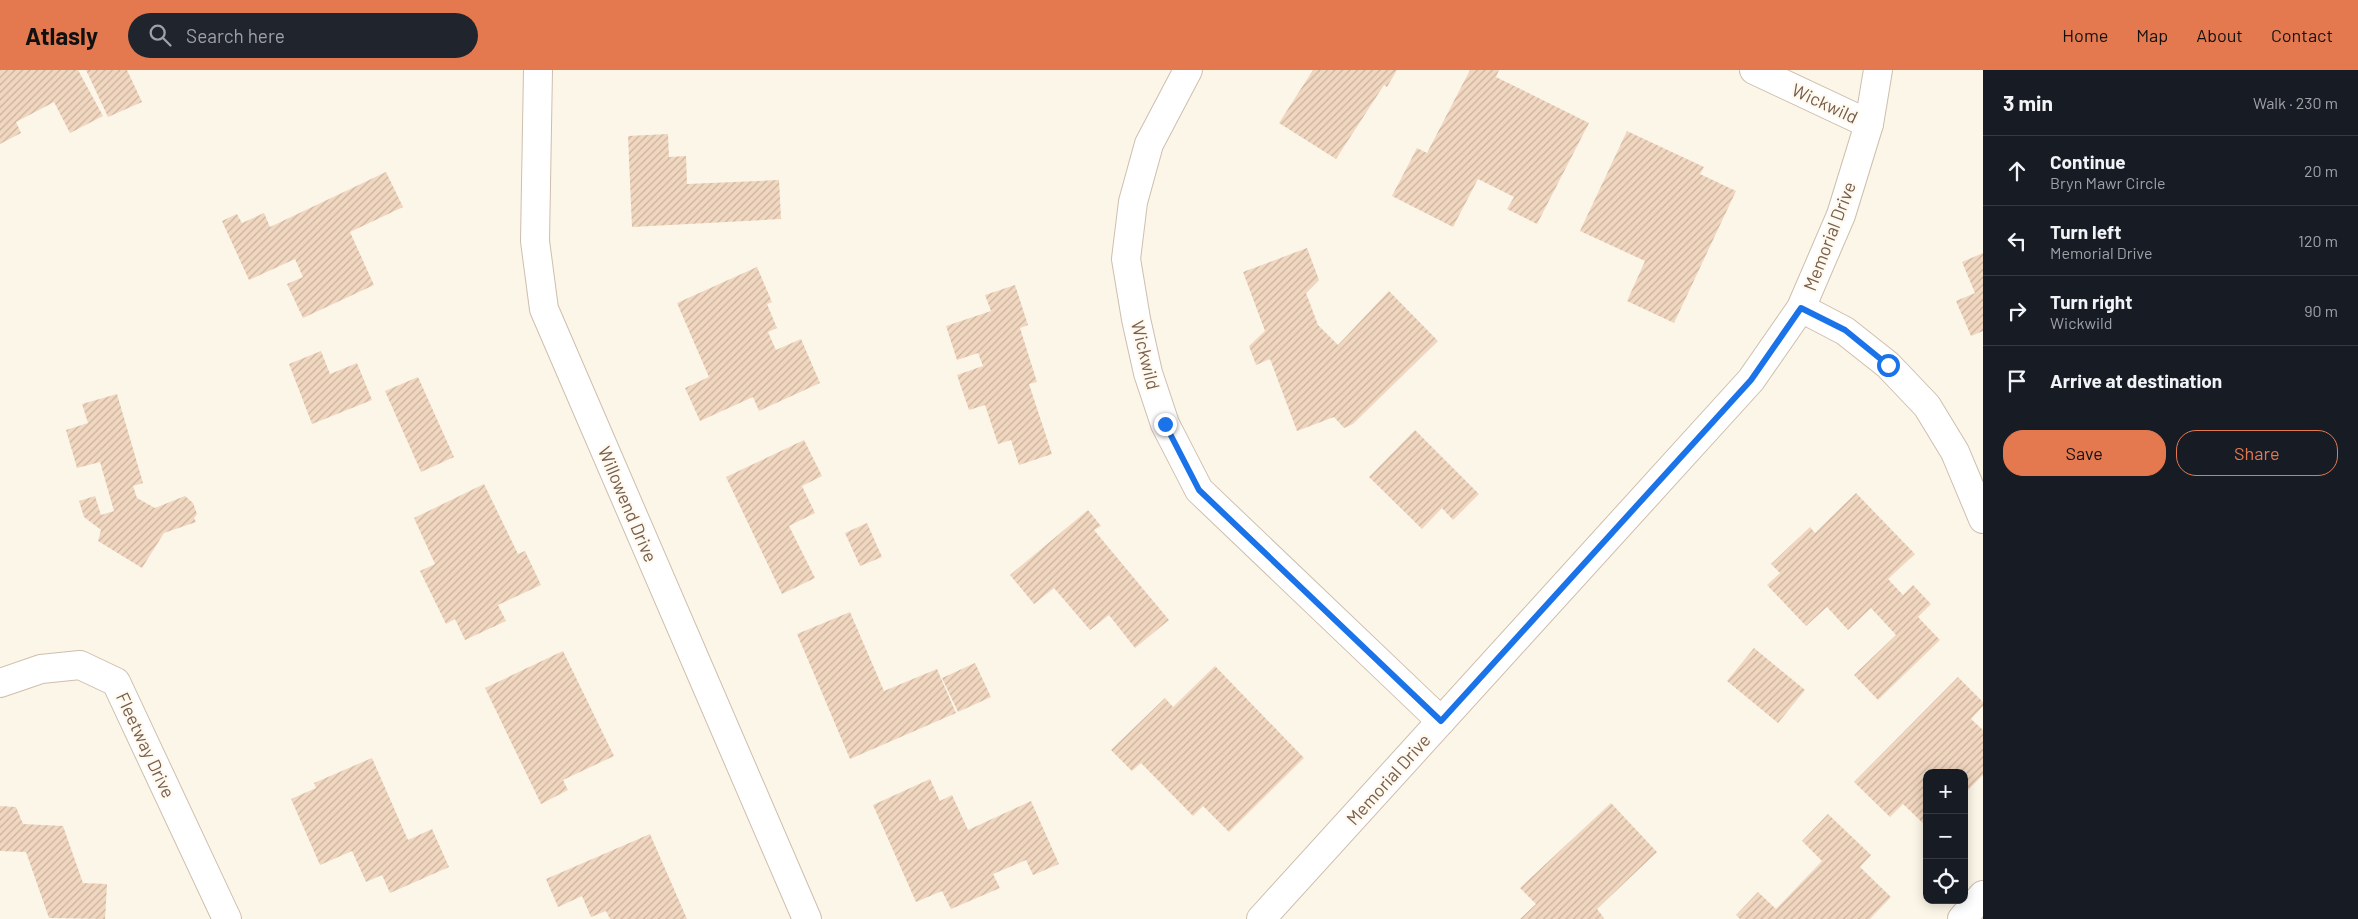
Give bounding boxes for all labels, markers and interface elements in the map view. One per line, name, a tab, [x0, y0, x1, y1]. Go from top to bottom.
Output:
search box	[128, 13, 478, 58]
text: Atlasly	[25, 21, 98, 50]
icon: search	[146, 21, 174, 49]
text: Search here	[186, 24, 285, 47]
text: Home	[2062, 24, 2108, 46]
text: Map	[2136, 24, 2168, 46]
text: About	[2196, 24, 2243, 46]
text: Contact	[2271, 24, 2333, 46]
street label: Wickwild	[1788, 78, 1862, 128]
text: 3 min	[2003, 90, 2053, 115]
text: Walk · 230 m	[2253, 93, 2338, 112]
text: Continue	[2050, 150, 2126, 173]
icon: ahead	[2003, 157, 2031, 185]
text: 20 m	[2304, 161, 2338, 180]
text: Bryn Mawr Circle	[2050, 173, 2166, 192]
street label: Memorial Drive	[1798, 178, 1860, 294]
text: Turn left	[2050, 220, 2121, 243]
icon: left	[2003, 227, 2031, 255]
text: 120 m	[2298, 231, 2338, 250]
text: Memorial Drive	[2050, 243, 2152, 262]
text: Turn right	[2050, 290, 2132, 313]
icon: right	[2003, 297, 2031, 325]
text: 90 m	[2304, 301, 2338, 320]
text: Wickwild	[2050, 313, 2113, 332]
street label: Wickwild	[1127, 318, 1165, 392]
route start	[1877, 354, 1900, 377]
icon: arrive	[2003, 367, 2031, 395]
text: Arrive at destination	[2050, 369, 2222, 392]
route end	[1154, 413, 1177, 436]
button: Save	[2003, 430, 2166, 476]
button: Share	[2176, 430, 2338, 476]
street label: Willowend Drive	[594, 443, 662, 565]
street label: Fleetway Drive	[112, 689, 180, 801]
street label: Memorial Drive	[1341, 729, 1435, 829]
map controls	[1923, 769, 1968, 904]
button: +	[1923, 769, 1968, 814]
button: −	[1923, 814, 1968, 859]
button: locate	[1923, 859, 1968, 904]

